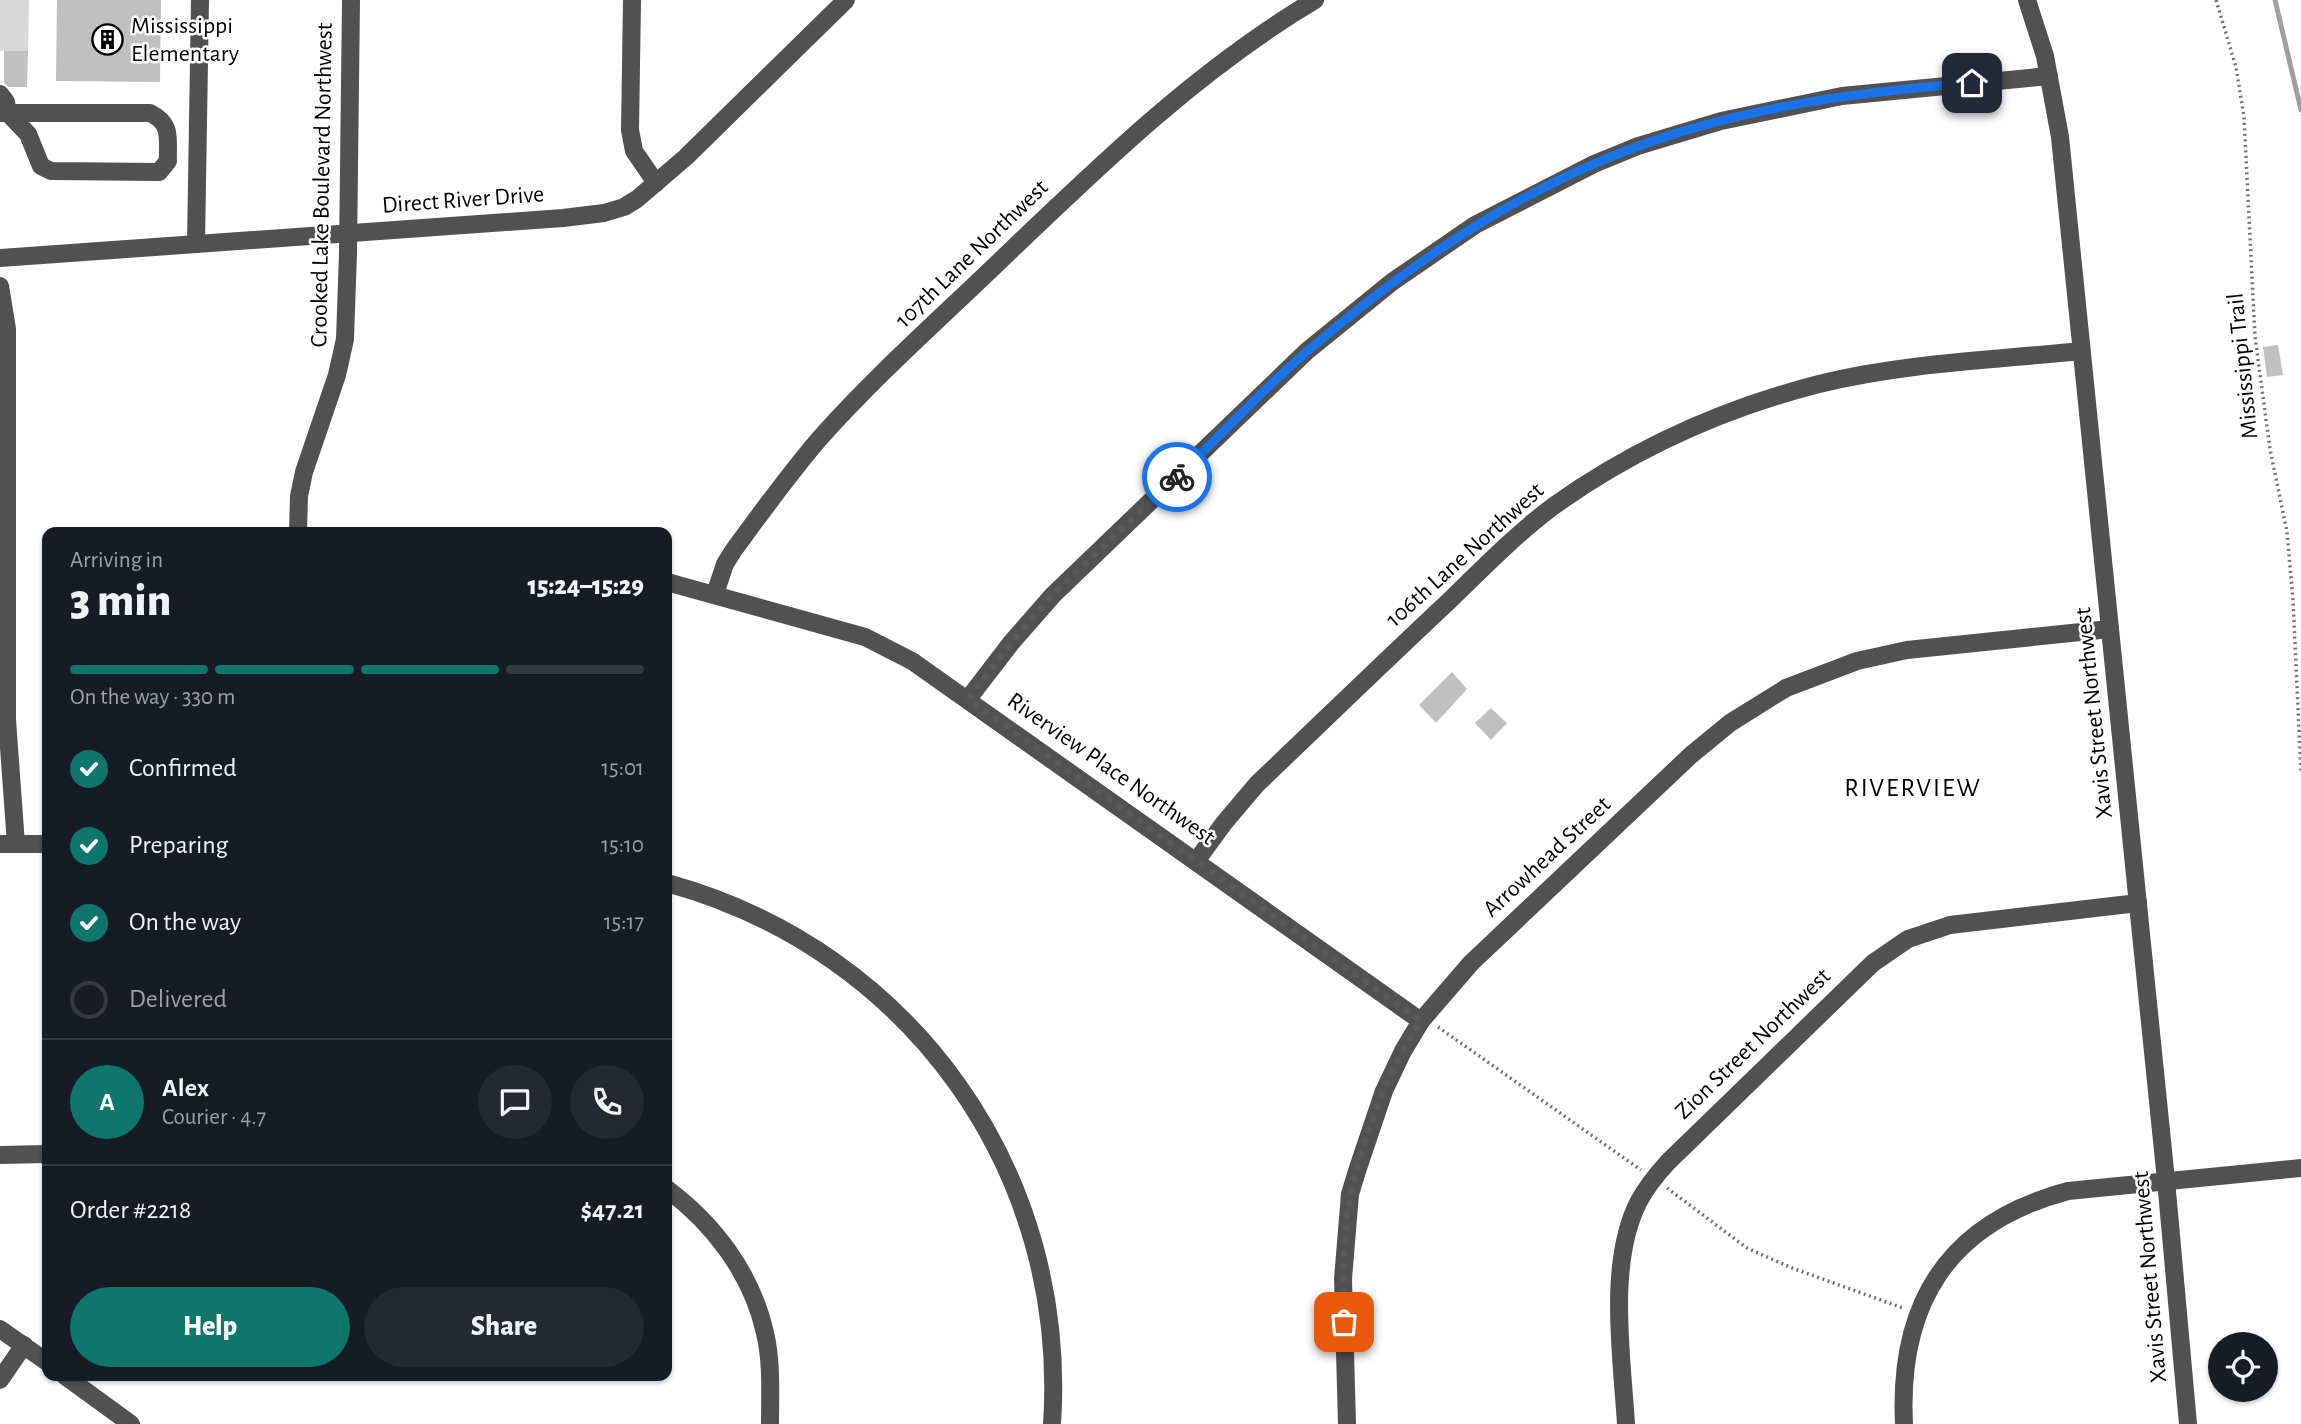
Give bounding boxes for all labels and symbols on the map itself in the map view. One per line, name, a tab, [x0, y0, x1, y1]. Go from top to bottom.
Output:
place label: Mississippi Elementary	[131, 14, 239, 66]
street label: Crooked Lake Boulevard Northwest	[307, 22, 337, 348]
building icon: Mississippi Elementary	[91, 23, 125, 57]
pin	[1942, 53, 2002, 113]
street label: 107th Lane Northwest	[891, 175, 1053, 333]
street label: Direct River Drive	[381, 182, 545, 218]
street label: Mississippi Trail	[2223, 292, 2263, 440]
courier	[1142, 442, 1212, 512]
street label: 106th Lane Northwest	[1382, 478, 1549, 632]
street label: Xavis Street Northwest	[2071, 606, 2117, 820]
street label: Riverview Place Northwest	[1003, 688, 1219, 850]
district label: RIVERVIEW	[1844, 775, 1982, 801]
street label: Arrowhead Street	[1479, 792, 1615, 922]
street label: Zion Street Northwest	[1671, 964, 1835, 1124]
street label: Xavis Street Northwest	[2129, 1170, 2171, 1384]
pin	[1314, 1292, 1374, 1352]

